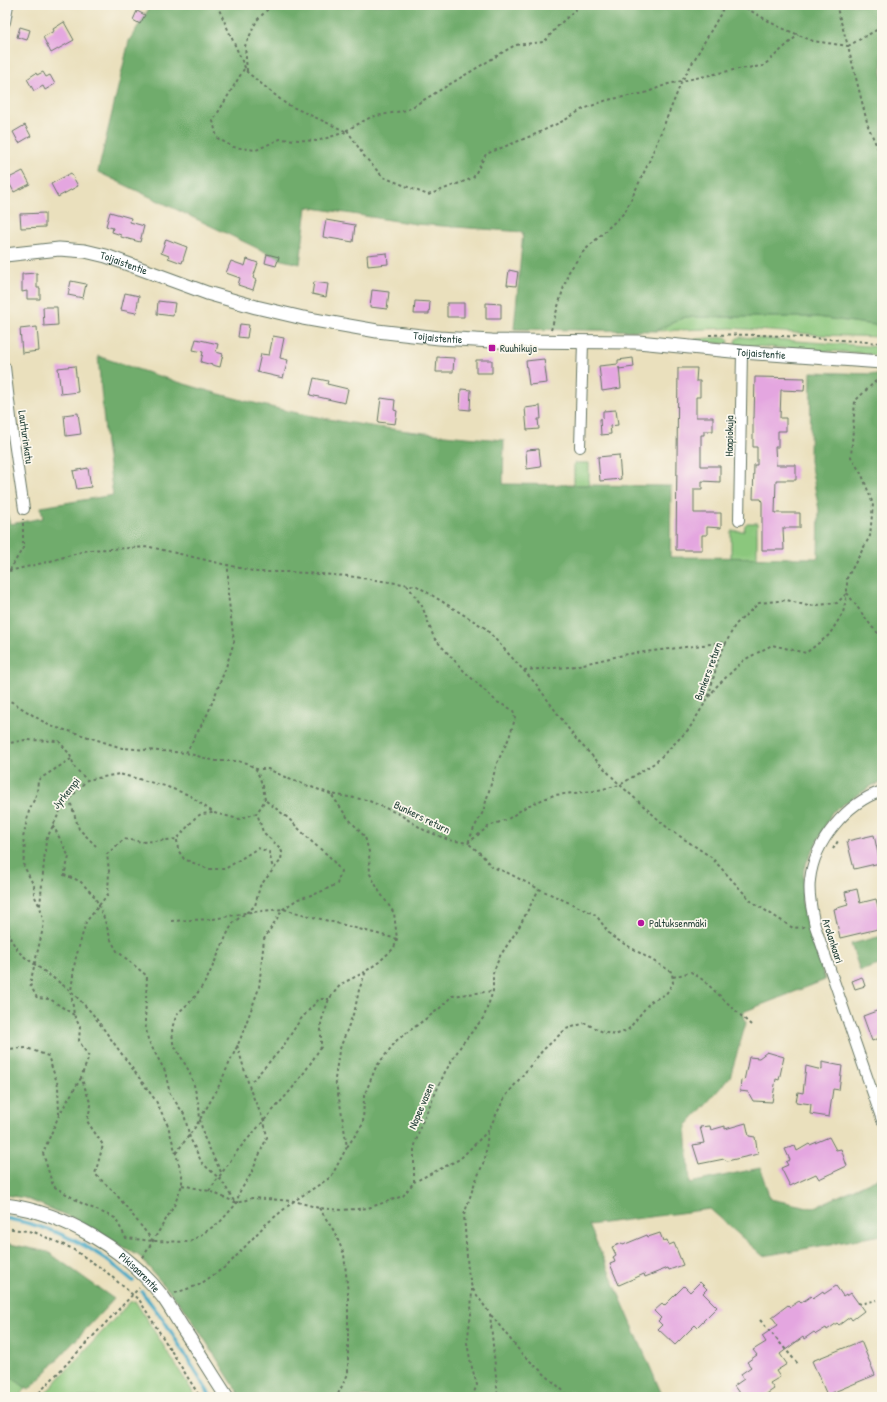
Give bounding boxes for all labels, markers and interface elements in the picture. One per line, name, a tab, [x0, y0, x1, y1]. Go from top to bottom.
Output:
street label: Toijaistentie	[99, 248, 150, 278]
street label: Toijaistentie	[412, 328, 463, 346]
place label: Ruuhikuja	[500, 341, 537, 355]
marker: Ruuhikuja	[487, 343, 497, 353]
street label: Toijaistentie	[736, 344, 787, 362]
street label: Lautturinkatu	[15, 410, 37, 465]
street label: Haapiokuja	[722, 415, 736, 457]
street label: Bunkers return	[691, 640, 725, 702]
street label: Jyrkempi	[49, 774, 83, 812]
street label: Bunkers return	[392, 797, 452, 837]
place label: Paltuksenmäki	[649, 916, 707, 930]
street label: Arolankaari	[819, 917, 847, 965]
marker: Paltuksenmäki	[636, 918, 646, 928]
street label: Nopee vasen	[405, 1081, 437, 1131]
street label: Pikisaarentie	[116, 1249, 164, 1296]

